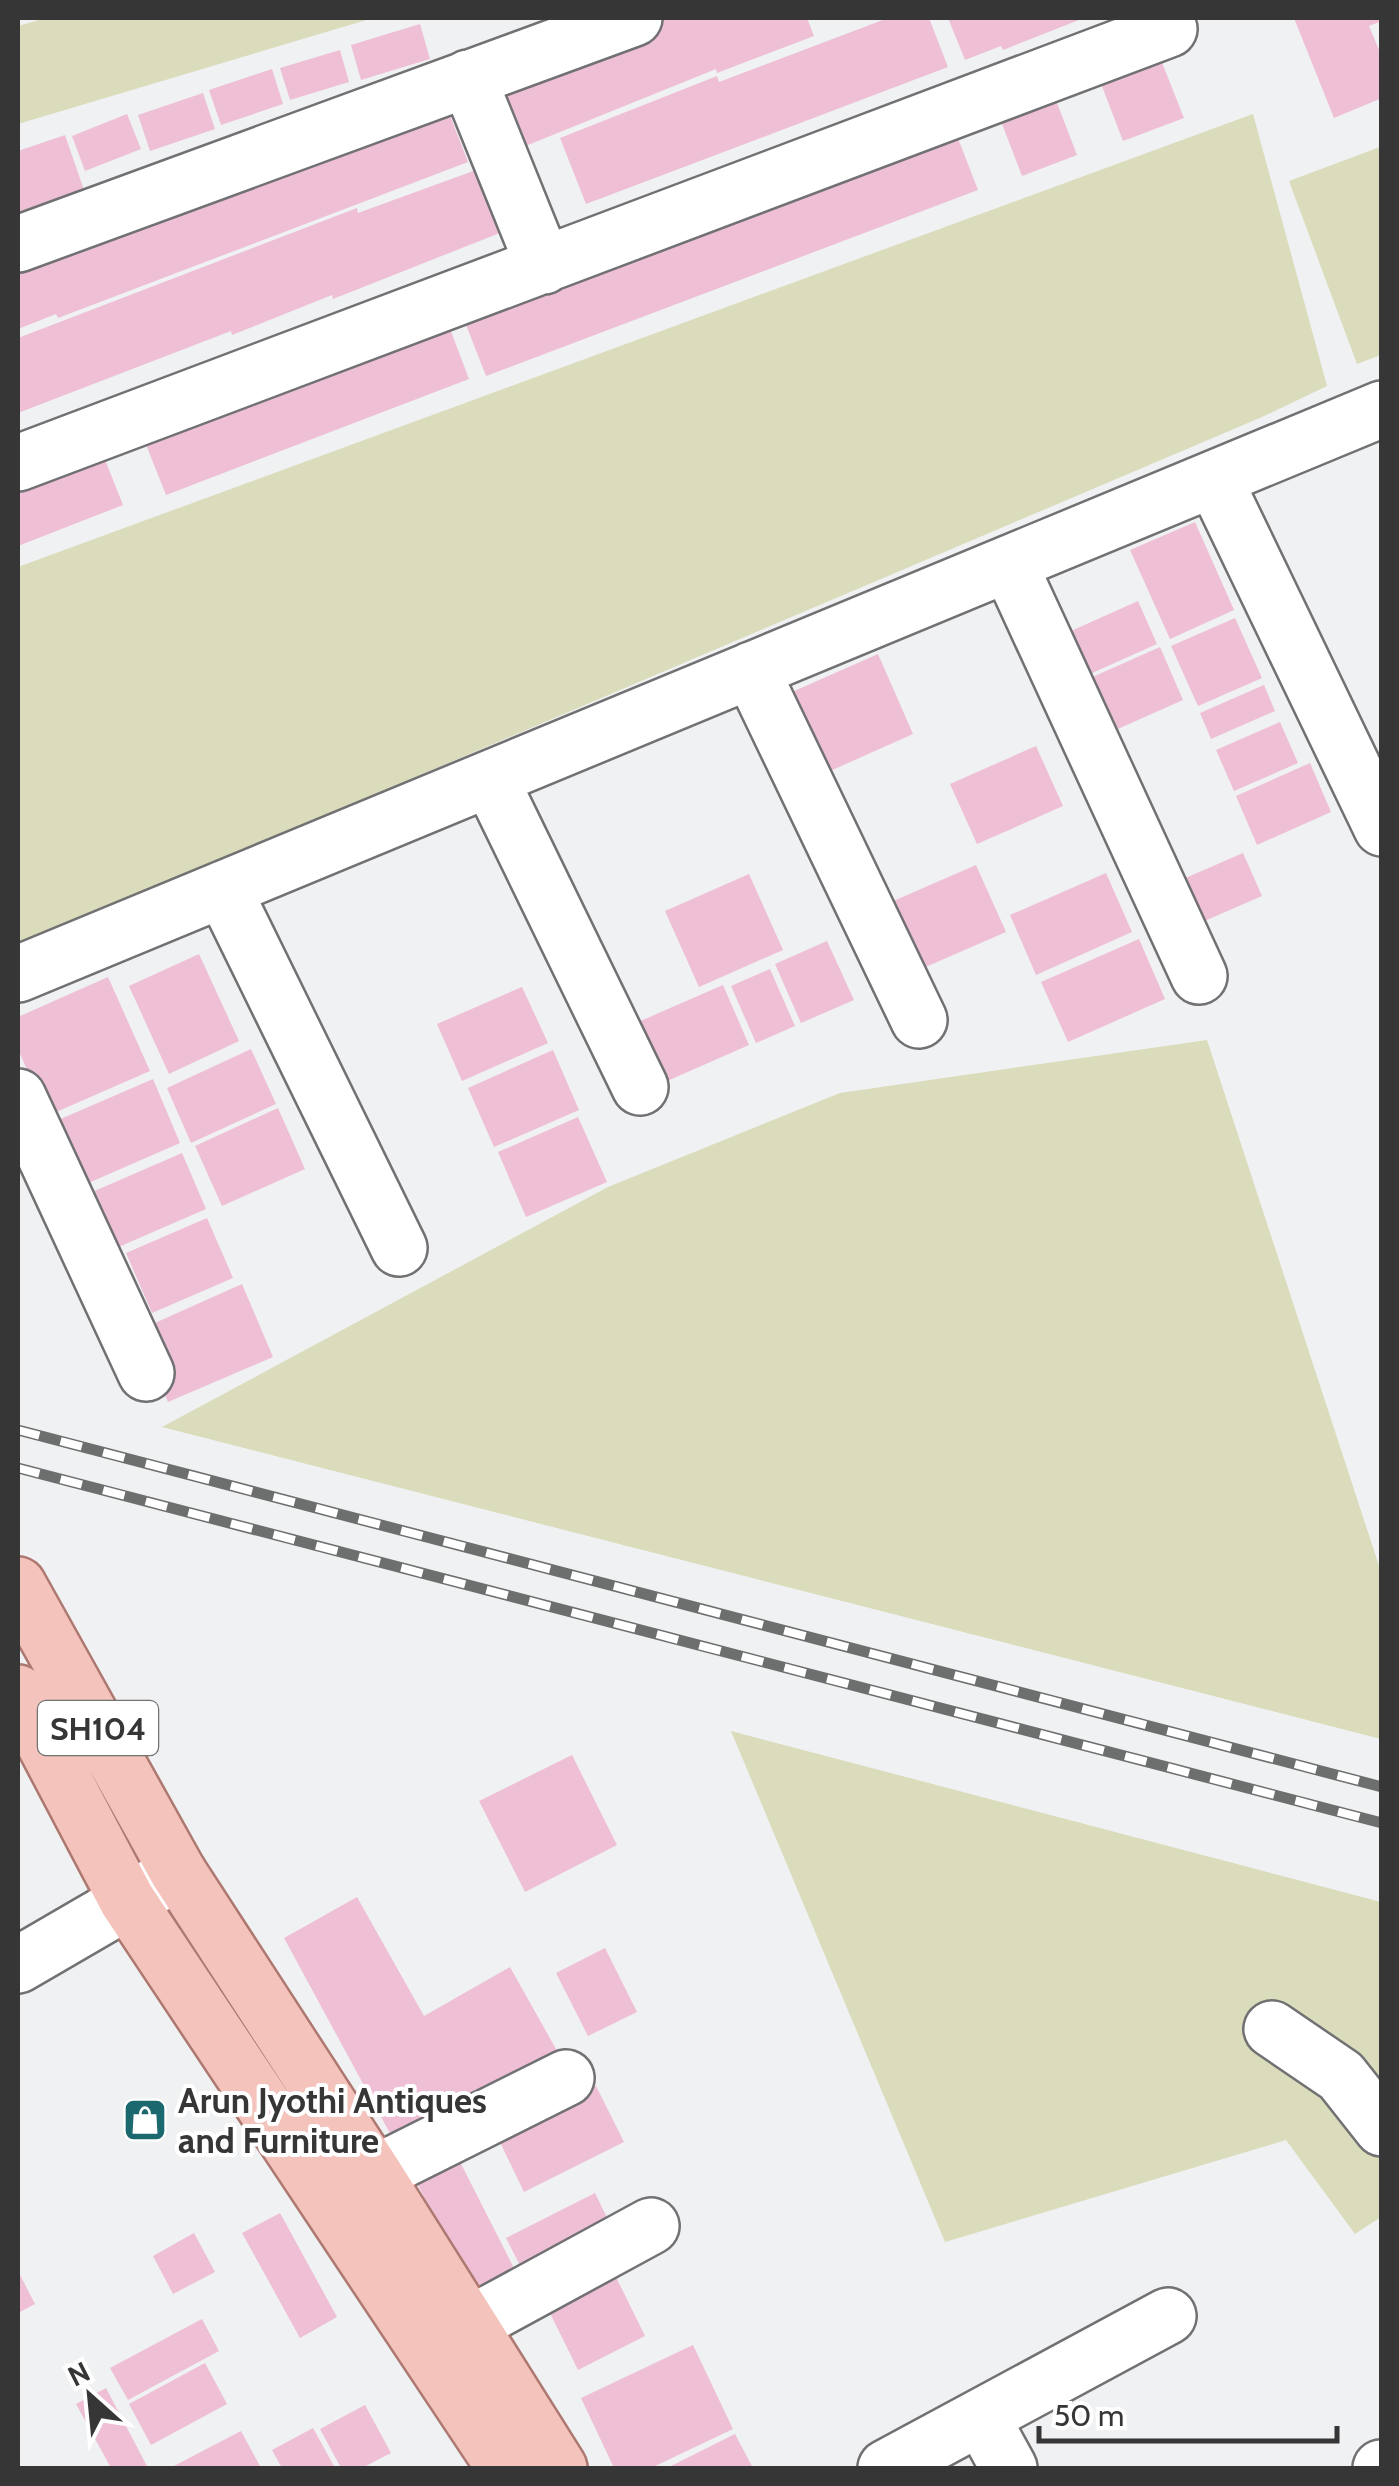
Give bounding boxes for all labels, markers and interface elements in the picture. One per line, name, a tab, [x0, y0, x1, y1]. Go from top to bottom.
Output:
road number: SH104	[38, 1701, 158, 1755]
place label: Arun Jyothi Antiques and Furniture	[178, 2079, 487, 2162]
shop icon: Arun Jyothi Antiques and Furniture	[122, 2097, 168, 2143]
north arrow	[40, 2346, 140, 2446]
text: N	[62, 2354, 95, 2393]
scale bar	[1039, 2381, 1336, 2443]
text: 50 m	[1054, 2397, 1124, 2434]

